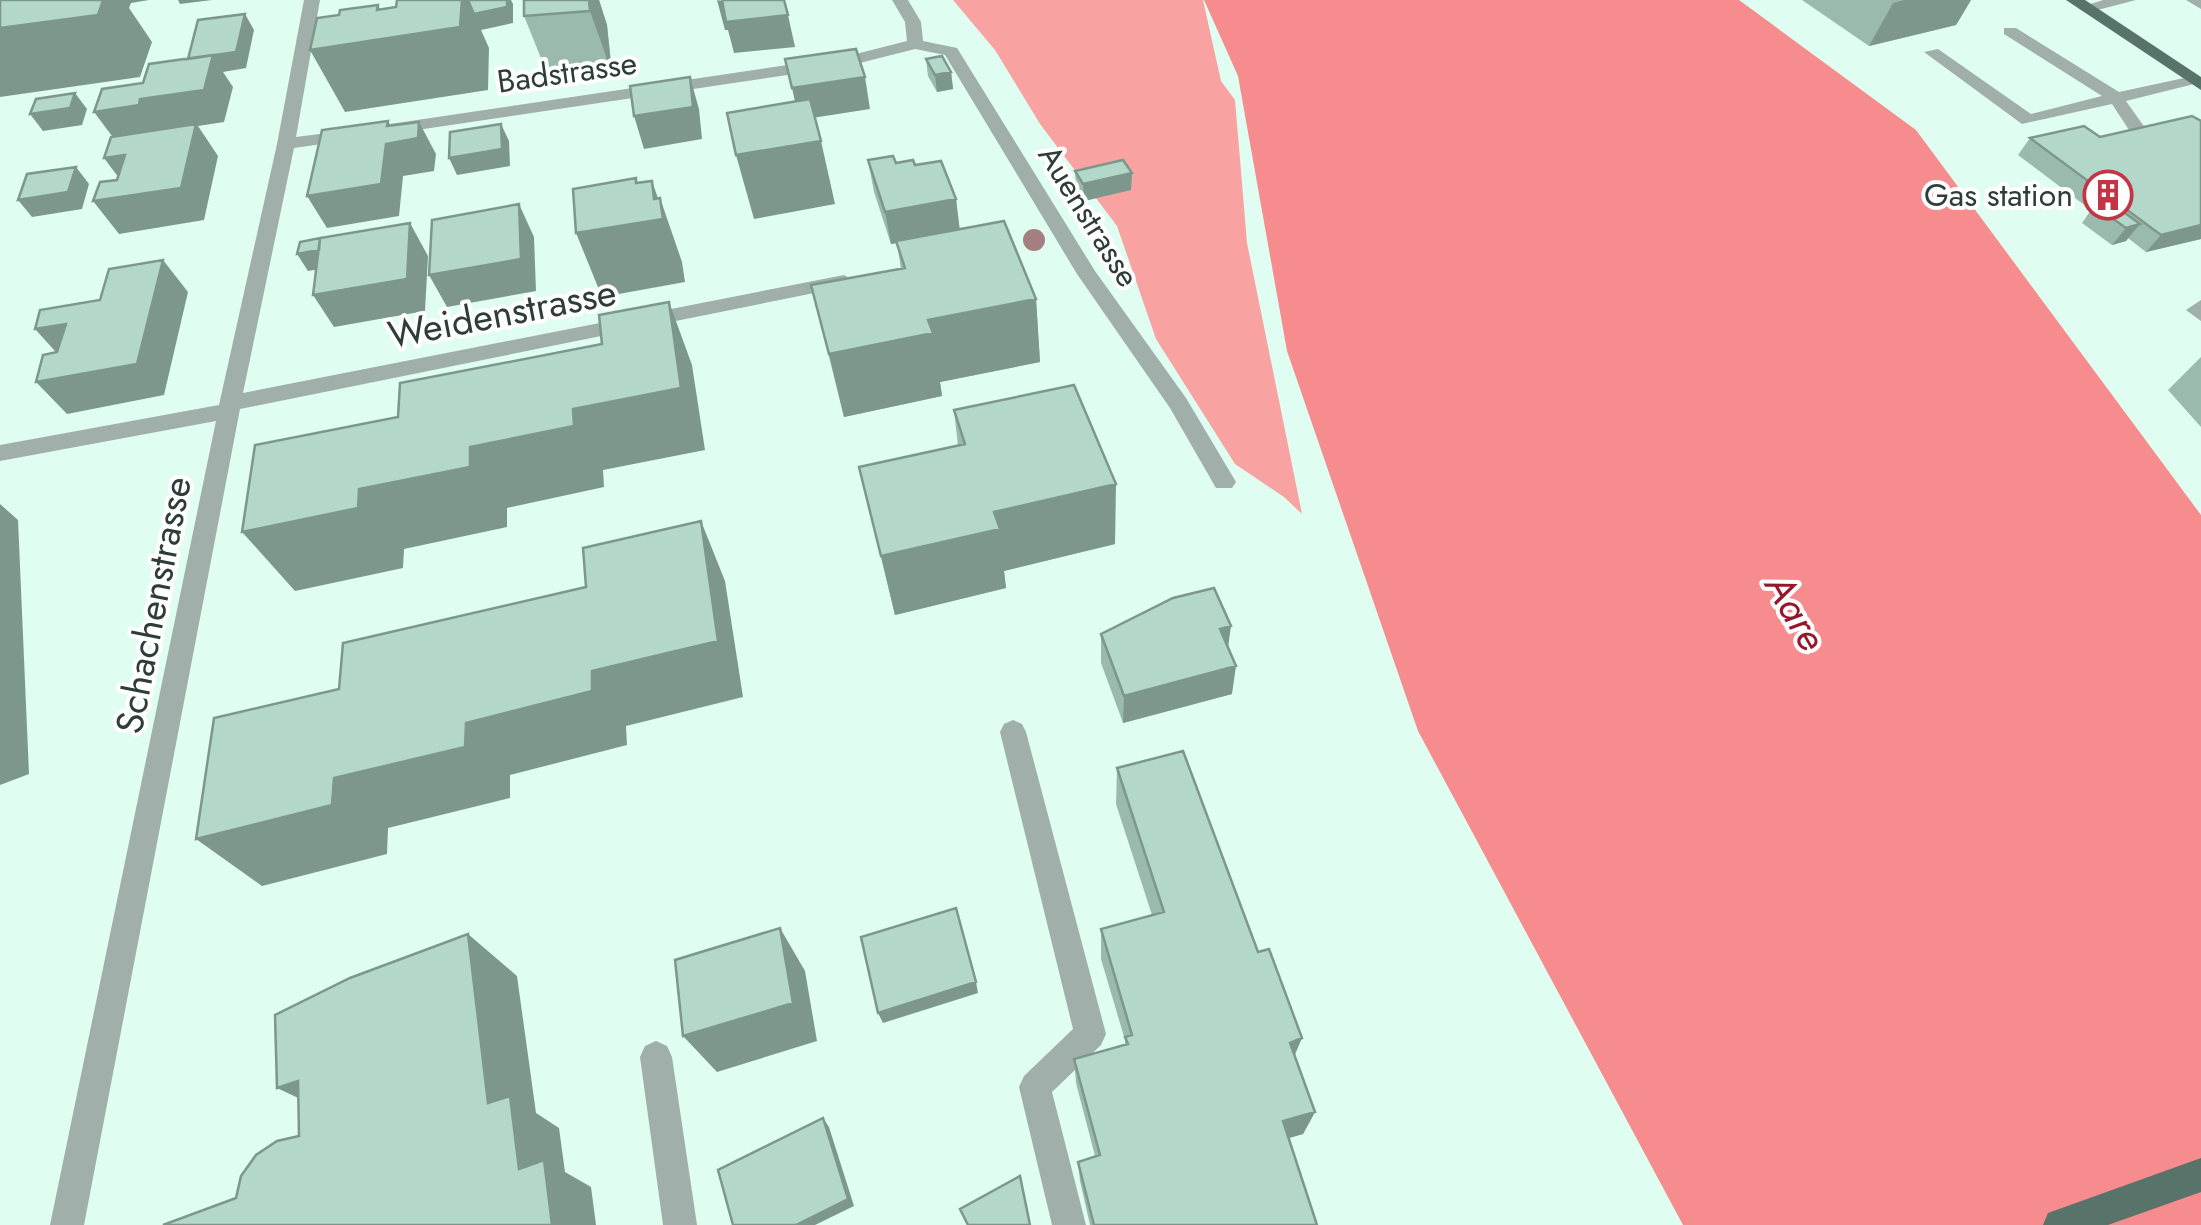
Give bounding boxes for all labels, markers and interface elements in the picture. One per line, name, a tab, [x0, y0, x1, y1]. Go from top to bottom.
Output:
street label: Badstrasse	[494, 39, 640, 105]
street label: Auenstrasse	[1027, 136, 1151, 296]
building icon: Gas station	[2082, 169, 2134, 221]
place label: Gas station	[1924, 172, 2073, 218]
street label: Weidenstrasse	[383, 264, 621, 362]
street label: Schachenstrasse	[101, 472, 205, 738]
water label: Aare	[1750, 562, 1841, 661]

